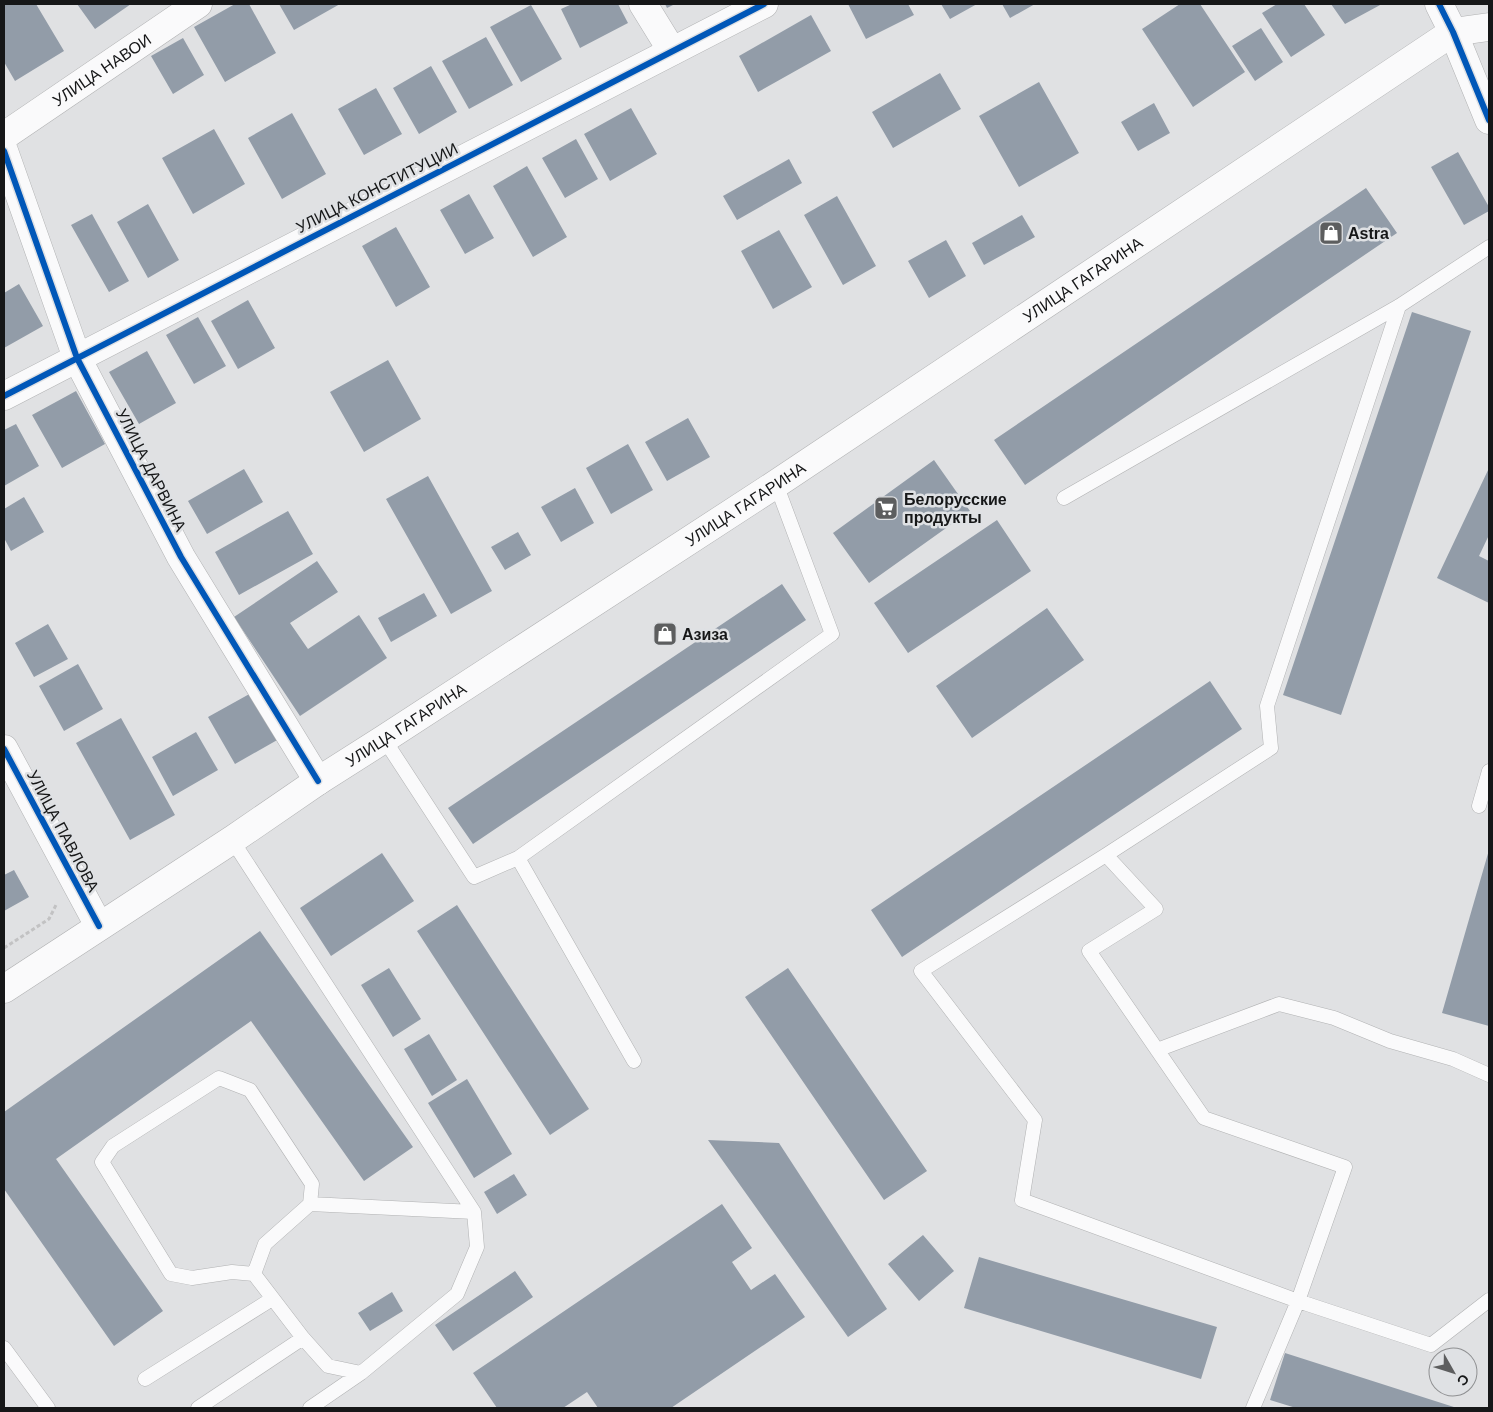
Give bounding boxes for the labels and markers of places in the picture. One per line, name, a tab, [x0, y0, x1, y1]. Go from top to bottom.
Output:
shop icon: Astra	[1318, 220, 1344, 246]
place label: Astra	[1348, 225, 1389, 242]
place label: Белорусские продукты	[904, 491, 1007, 526]
supermarket icon: Белорусские продукты	[873, 495, 899, 521]
shop icon: Азиза	[652, 621, 678, 647]
place label: Азиза	[682, 626, 728, 643]

